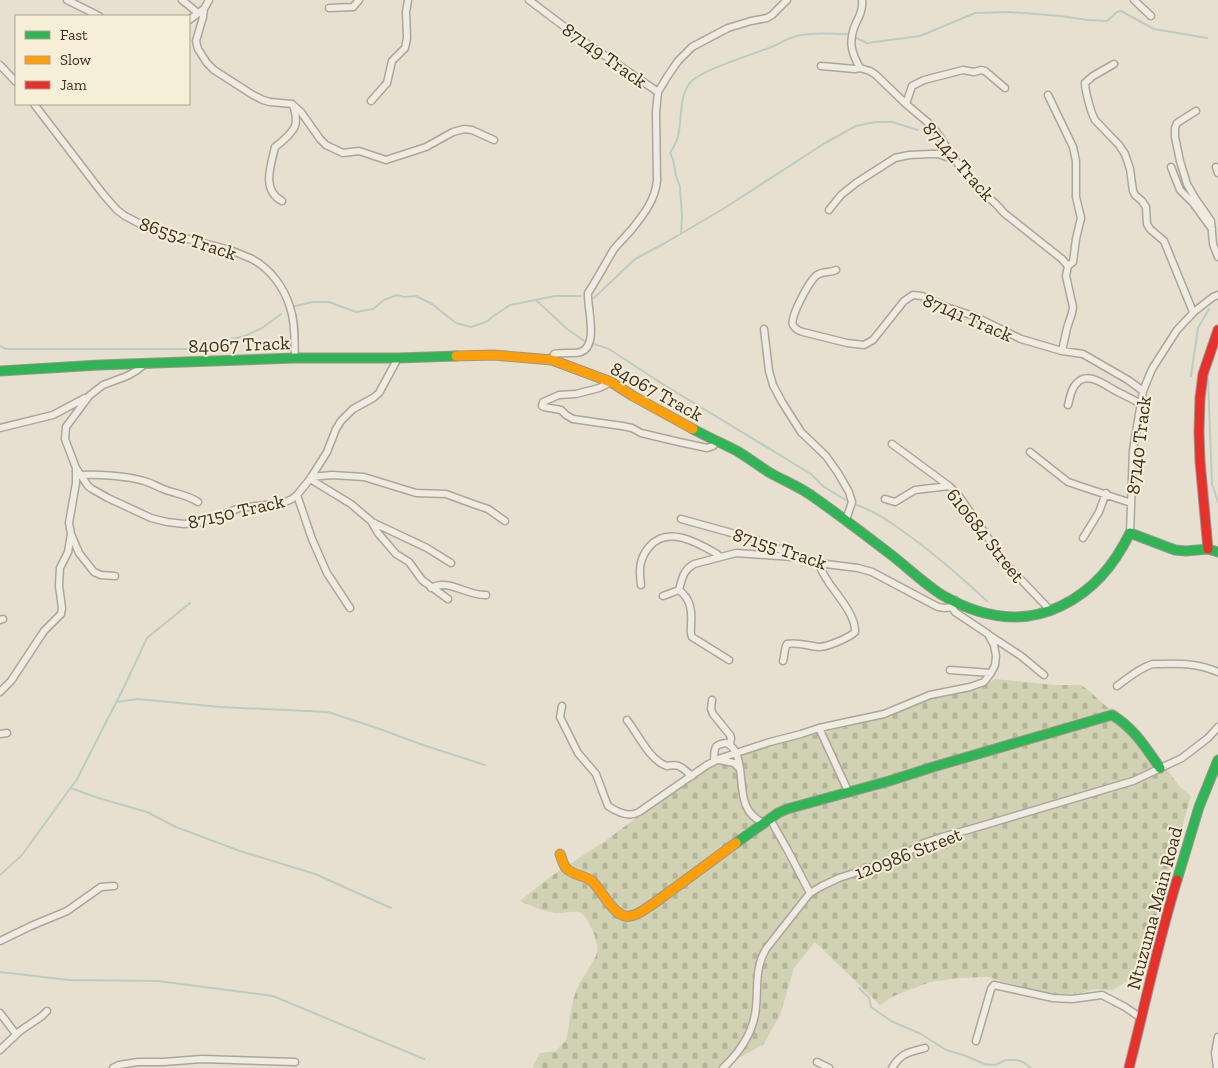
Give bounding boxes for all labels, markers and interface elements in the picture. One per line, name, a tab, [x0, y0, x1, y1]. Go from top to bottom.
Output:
legend	[15, 15, 190, 105]
street label: 87149 Track	[558, 18, 652, 93]
text: Fast	[60, 26, 88, 44]
text: Slow	[60, 51, 92, 69]
text: Jam	[60, 76, 87, 94]
street label: 87142 Track	[918, 117, 999, 206]
street label: 86552 Track	[136, 212, 239, 265]
street label: 87141 Track	[919, 288, 1016, 347]
street label: 84067 Track	[188, 331, 290, 358]
street label: 84067 Track	[607, 357, 707, 426]
street label: 87140 Track	[1121, 394, 1156, 496]
street label: 610684 Street	[942, 484, 1030, 587]
street label: 87150 Track	[186, 489, 287, 534]
street label: 87155 Track	[730, 523, 830, 574]
street label: 120986 Street	[851, 823, 965, 884]
street label: Ntuzuma Main Road	[1122, 824, 1187, 992]

